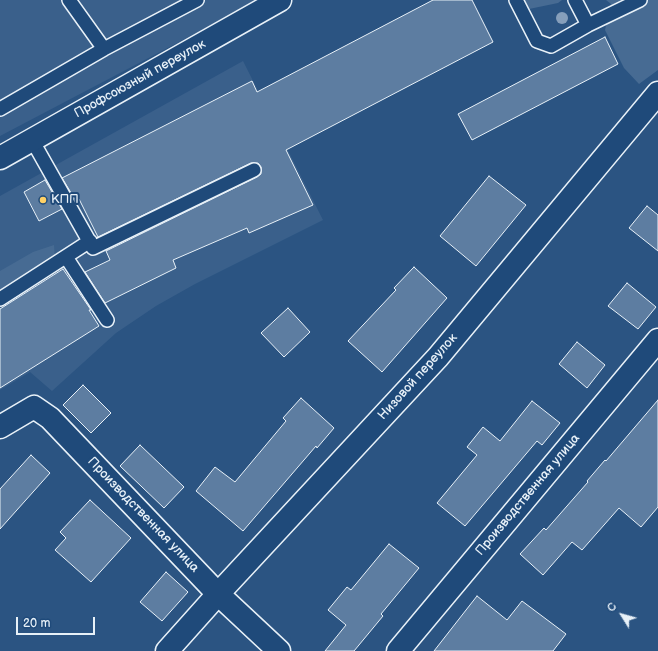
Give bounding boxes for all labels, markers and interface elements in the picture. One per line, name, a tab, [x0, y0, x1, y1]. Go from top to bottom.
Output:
street label: Профсоюзный переулок	[72, 36, 208, 122]
place label: КПП	[51, 192, 79, 208]
marker: КПП	[38, 195, 48, 205]
street label: Низовой переулок	[375, 331, 461, 423]
street label: Производственная улица	[473, 431, 583, 559]
street label: Производственная улица	[84, 454, 202, 576]
north arrow	[602, 595, 642, 635]
text: С	[605, 601, 620, 614]
scale bar	[18, 609, 97, 635]
text: 20 m	[23, 616, 50, 631]

